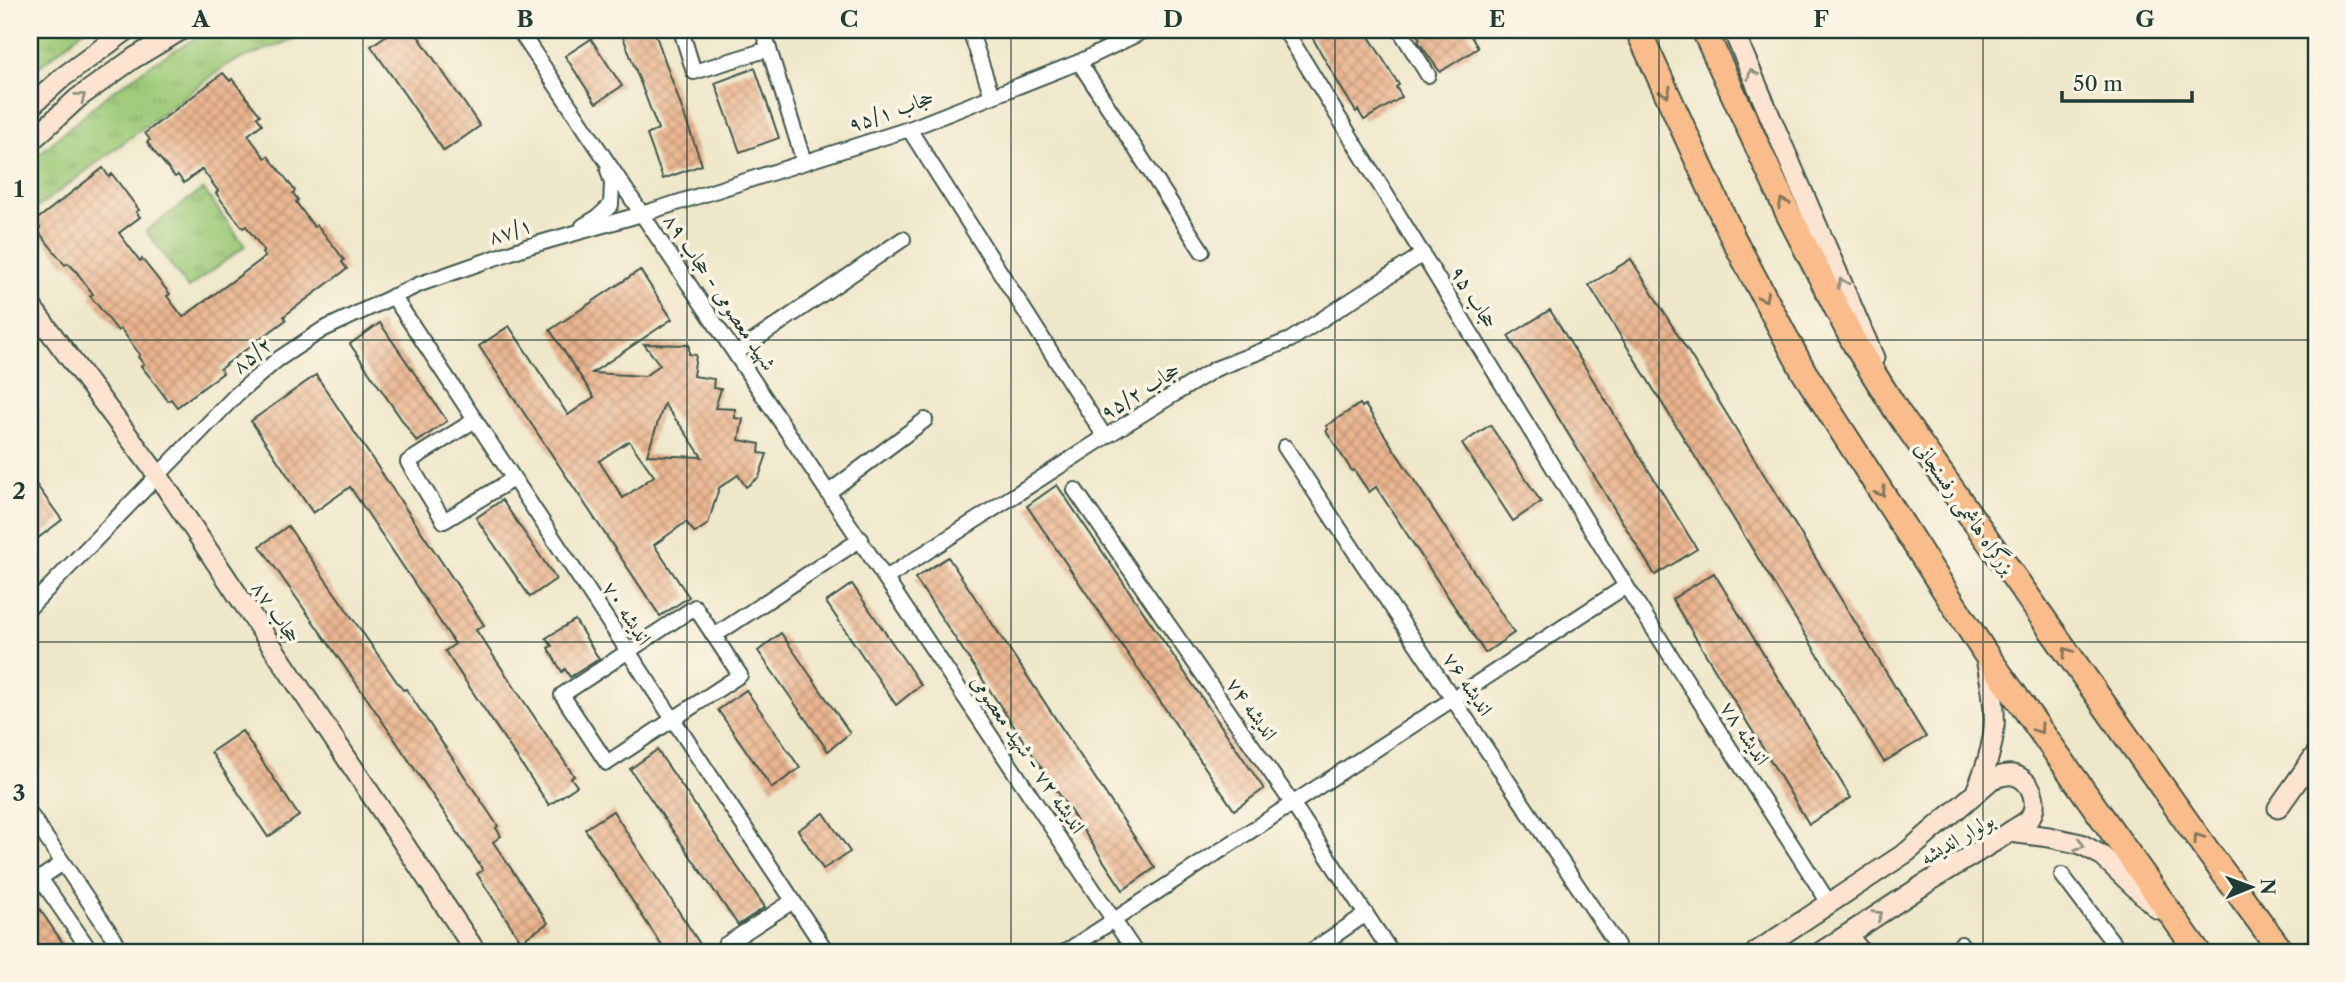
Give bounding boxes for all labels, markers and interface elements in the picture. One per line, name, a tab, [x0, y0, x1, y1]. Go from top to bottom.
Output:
text: A	[191, 5, 211, 33]
text: B	[516, 5, 534, 33]
text: C	[840, 5, 858, 33]
text: D	[1163, 5, 1183, 33]
text: E	[1489, 5, 1505, 33]
text: F	[1813, 5, 1829, 33]
text: G	[2135, 5, 2155, 33]
scale bar	[2062, 60, 2192, 104]
one-way arrow	[1746, 69, 1760, 81]
text: 50 m	[2073, 71, 2123, 96]
street label: حجاب ۹۵/۱	[845, 84, 937, 138]
one-way arrow	[1658, 85, 1672, 97]
one-way arrow	[74, 92, 86, 105]
text: 1	[14, 175, 25, 203]
one-way arrow	[1777, 198, 1791, 210]
street label: شهید معصومی - حجاب ۸۹	[657, 208, 782, 376]
street label: ۸۷/۱	[485, 212, 535, 249]
street label: حجاب ۹۵	[1445, 261, 1503, 333]
one-way arrow	[1836, 278, 1850, 290]
one-way arrow	[1756, 290, 1769, 302]
street label: ۸۵/۲	[227, 331, 277, 378]
street label: حجاب ۹۵/۲	[1095, 356, 1185, 426]
street label: بزرگراه هاشمی رفسنجانی	[1908, 435, 2022, 581]
text: 2	[12, 477, 26, 505]
one-way arrow	[1873, 484, 1886, 497]
street label: حجاب ۸۷	[246, 576, 306, 648]
street label: اندیشه ۷۰	[598, 576, 657, 649]
street label: اندیشه ۷۶	[1438, 647, 1499, 720]
one-way arrow	[2063, 647, 2075, 660]
street label: اندیشه ۷۲ - شهید معصومی	[964, 670, 1091, 839]
street label: اندیشه ۷۴	[1222, 672, 1283, 745]
street label: اندیشه ۷۸	[1716, 696, 1775, 769]
one-way arrow	[2031, 721, 2043, 734]
text: 3	[13, 779, 26, 807]
street label: بولوار اندیشه	[1915, 807, 1999, 871]
one-way arrow	[2194, 833, 2206, 846]
one-way arrow	[2073, 837, 2085, 851]
north arrow	[2216, 852, 2286, 922]
text: N	[2256, 878, 2279, 895]
one-way arrow	[1870, 910, 1883, 923]

